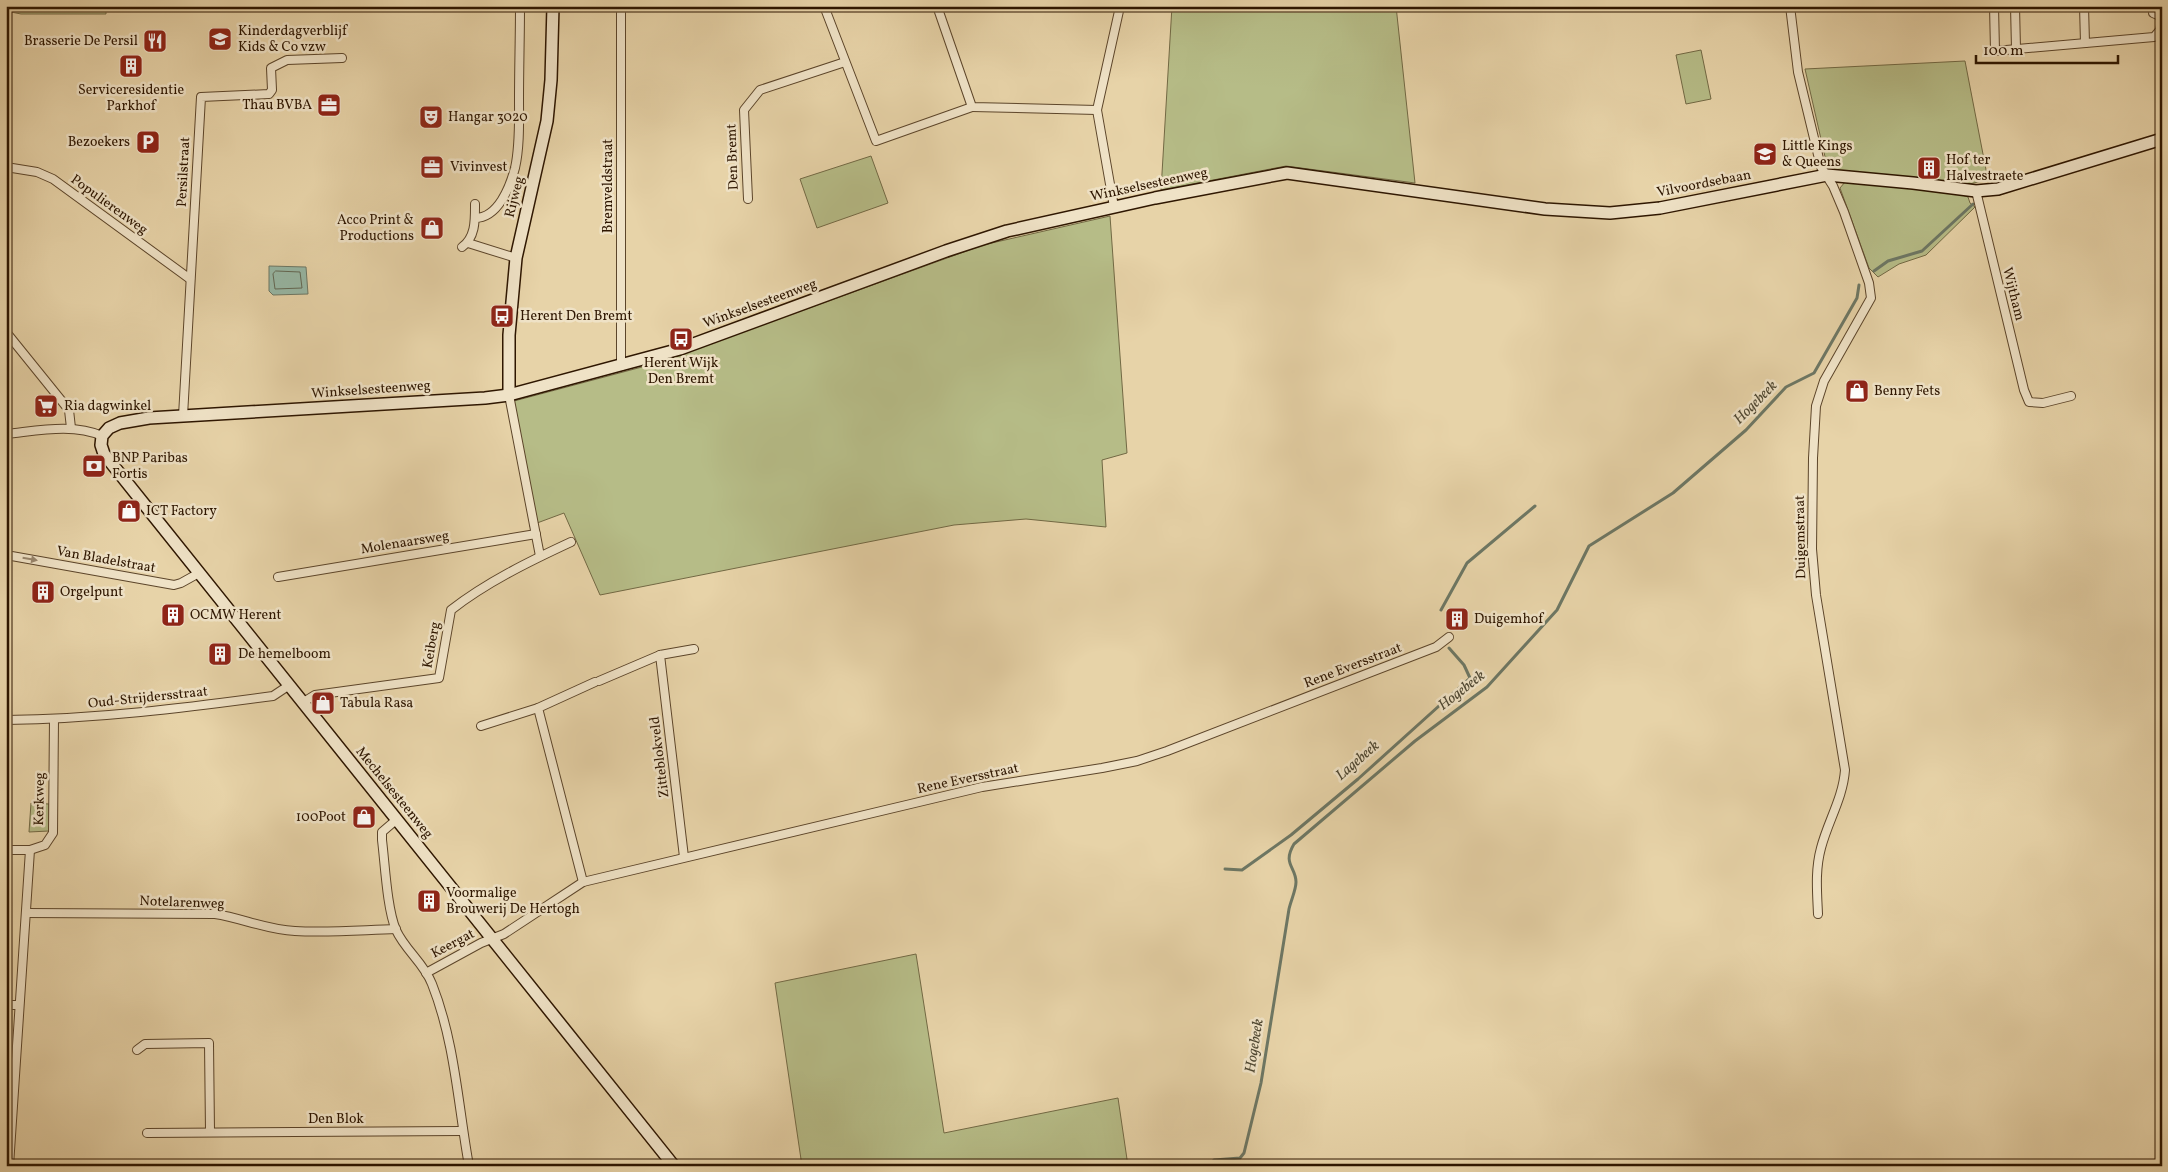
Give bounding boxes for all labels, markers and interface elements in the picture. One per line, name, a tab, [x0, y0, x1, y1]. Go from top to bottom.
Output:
place label: Kinderdagverblijf Kids & Co vzw	[238, 22, 348, 57]
school or university icon: Kinderdagverblijf Kids & Co vzw	[207, 26, 233, 52]
restaurant icon: Brasserie De Persil	[142, 28, 168, 54]
place label: Brasserie De Persil	[24, 32, 138, 51]
scale bar	[1976, 32, 2118, 64]
text: 100 m	[1983, 41, 2023, 62]
building icon: Serviceresidentie Parkhof	[118, 53, 144, 79]
place label: Serviceresidentie Parkhof	[78, 81, 184, 116]
office icon: Thau BVBA	[316, 92, 342, 118]
place label: Thau BVBA	[242, 96, 312, 115]
theatre icon: Hangar 3020	[418, 104, 444, 130]
place label: Hangar 3020	[448, 108, 528, 127]
street label: Den Bremt	[722, 123, 744, 191]
parking icon: Bezoekers	[135, 129, 161, 155]
place label: Bezoekers	[68, 133, 130, 152]
street label: Persilstraat	[173, 136, 195, 208]
place label: Little Kings & Queens	[1782, 137, 1853, 172]
street label: Bremveldstraat	[599, 139, 618, 233]
school or university icon: Little Kings & Queens	[1752, 141, 1778, 167]
place label: Hof ter Halvestraete	[1946, 151, 2024, 186]
office icon: Vivinvest	[419, 154, 445, 180]
building icon: Hof ter Halvestraete	[1916, 155, 1942, 181]
place label: Vivinvest	[450, 158, 507, 177]
street label: Winkselsesteenweg	[1089, 163, 1209, 207]
street label: Vilvoordsebaan	[1655, 166, 1753, 202]
street label: Populierenweg	[67, 171, 151, 239]
street label: Rijweg	[501, 174, 529, 220]
place label: Acco Print & Productions	[337, 211, 414, 246]
shop icon: Acco Print & Productions	[419, 215, 445, 241]
street label: Wijtham	[1997, 265, 2029, 323]
street label: Winkselsesteenweg	[701, 275, 819, 333]
bus stop icon: Herent Den Bremt	[489, 303, 515, 329]
place label: Herent Den Bremt	[520, 307, 632, 326]
bus stop icon: Herent Wijk Den Bremt	[668, 326, 694, 352]
place label: Herent Wijk Den Bremt	[644, 354, 719, 389]
street label: Winkselsesteenweg	[311, 376, 431, 404]
water label: Hogebeek	[1729, 376, 1783, 430]
shop icon: Benny Fets	[1844, 378, 1870, 404]
place label: Benny Fets	[1874, 382, 1940, 401]
supermarket icon: Ria dagwinkel	[33, 393, 59, 419]
place label: Ria dagwinkel	[64, 397, 151, 416]
place label: BNP Paribas Fortis	[112, 449, 188, 484]
bank icon: BNP Paribas Fortis	[81, 453, 107, 479]
street label: Duigemstraat	[1791, 495, 1811, 579]
shop icon: ICT Factory	[116, 498, 142, 524]
place label: ICT Factory	[146, 502, 217, 521]
street label: Molenaarsweg	[359, 527, 451, 559]
street label: Van Bladelstraat	[55, 542, 157, 578]
one-way arrow	[22, 556, 38, 564]
building icon: Orgelpunt	[30, 579, 56, 605]
place label: Orgelpunt	[60, 583, 123, 602]
building icon: OCMW Herent	[160, 602, 186, 628]
place label: OCMW Herent	[190, 606, 282, 625]
building icon: Duigemhof	[1444, 606, 1470, 632]
place label: Duigemhof	[1474, 610, 1544, 629]
street label: Keiberg	[419, 620, 445, 670]
street label: Rene Eversstraat	[1301, 639, 1405, 693]
building icon: De hemelboom	[207, 641, 233, 667]
place label: De hemelboom	[238, 645, 331, 664]
water label: Hogebeek	[1434, 666, 1490, 716]
street label: Oud-Strijdersstraat	[87, 682, 209, 714]
shop icon: Tabula Rasa	[310, 690, 336, 716]
place label: Tabula Rasa	[340, 694, 413, 713]
street label: Zitteblokveld	[646, 715, 674, 799]
water label: Lagebeek	[1332, 736, 1385, 786]
street label: Mechelsesteenweg	[351, 743, 437, 843]
street label: Rene Eversstraat	[915, 759, 1021, 799]
street label: Kerkweg	[30, 772, 50, 826]
shop icon: 100Poot	[351, 804, 377, 830]
place label: 100Poot	[296, 808, 346, 827]
place label: Voormalige Brouwerij De Hertogh	[446, 884, 580, 919]
building icon: Voormalige Brouwerij De Hertogh	[416, 888, 442, 914]
street label: Notelarenweg	[139, 892, 225, 914]
street label: Keergat	[428, 925, 478, 963]
water label: Hogebeek	[1240, 1017, 1270, 1075]
street label: Den Blok	[308, 1110, 364, 1129]

